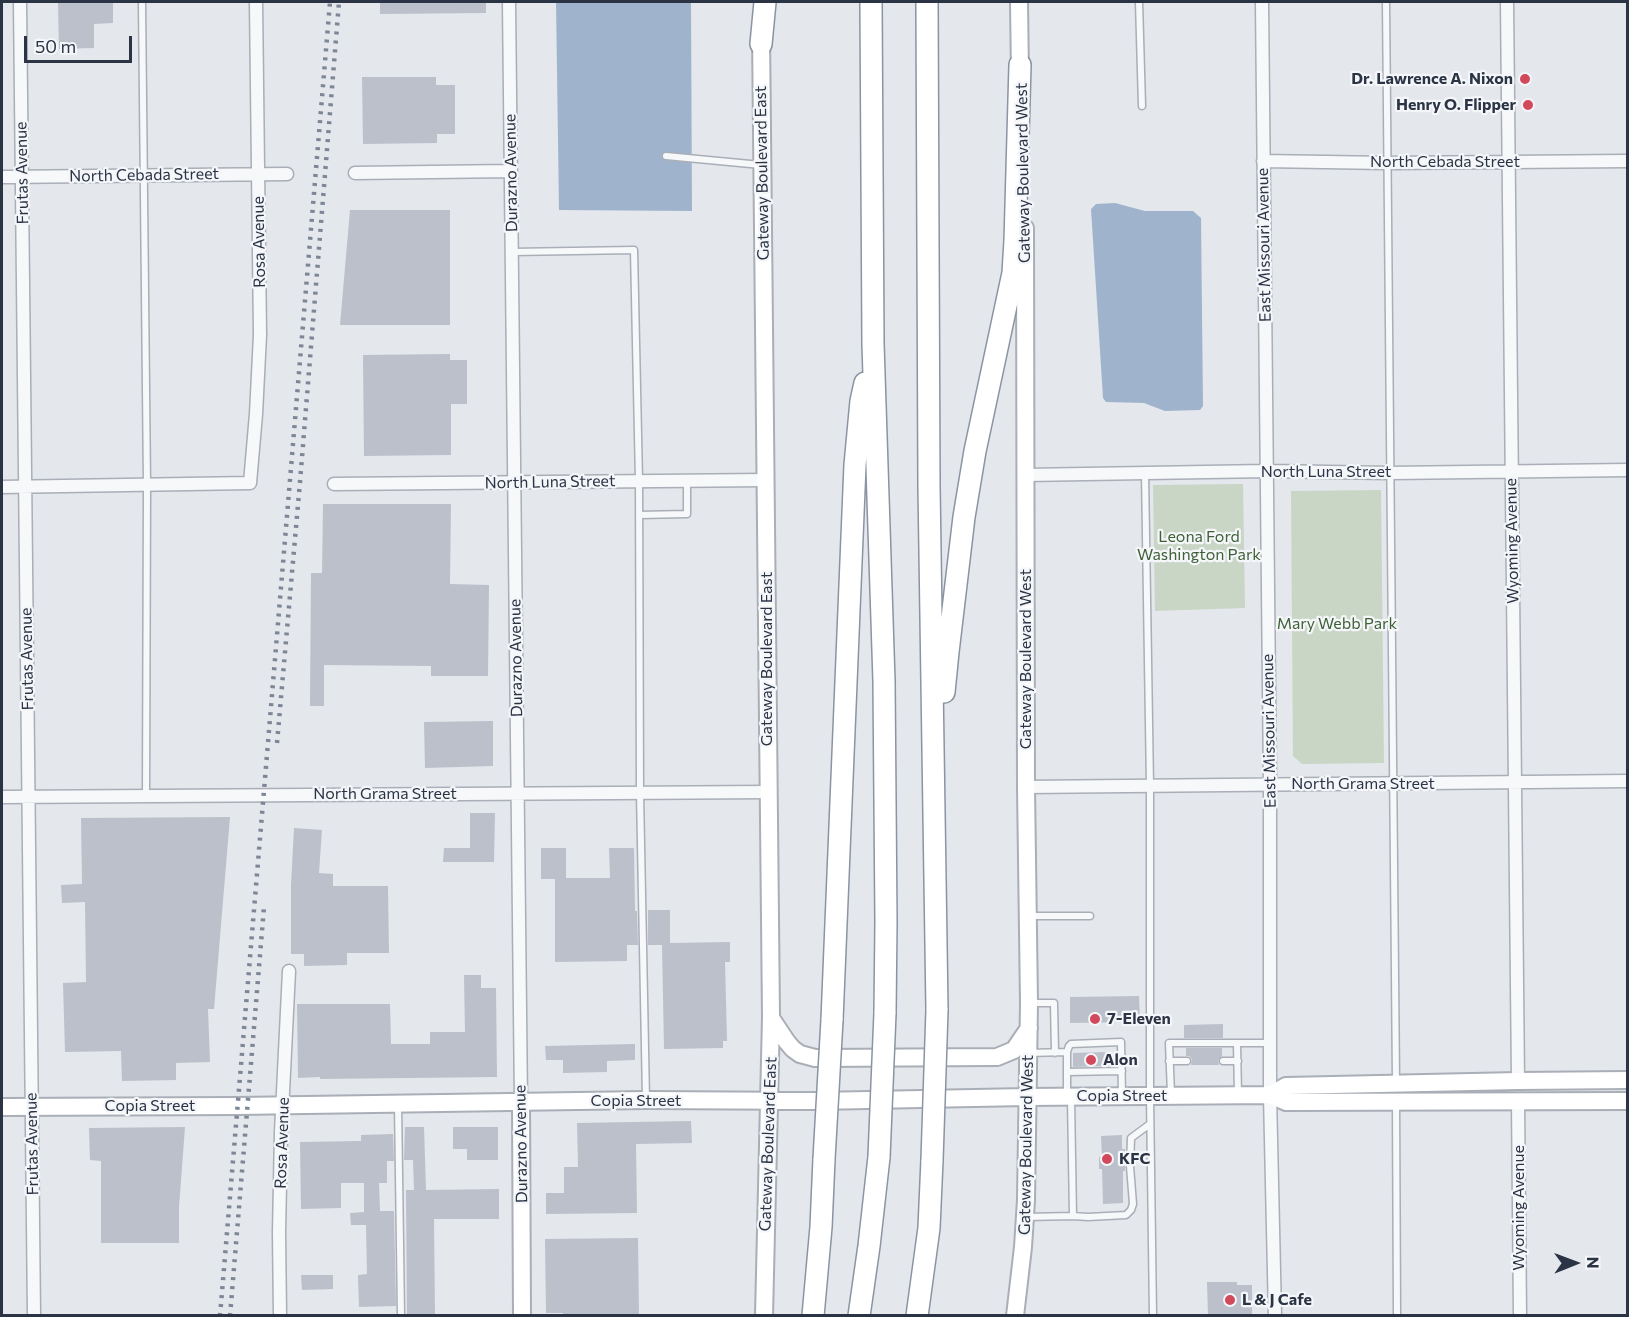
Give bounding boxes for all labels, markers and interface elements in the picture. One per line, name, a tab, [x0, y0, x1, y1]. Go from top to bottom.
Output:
scale bar	[27, 24, 135, 62]
text: 50 m	[35, 35, 76, 57]
place label: Dr. Lawrence A. Nixon	[1351, 69, 1513, 89]
marker: Dr. Lawrence A. Nixon	[1518, 72, 1532, 86]
street label: Gateway Boulevard West	[1012, 83, 1034, 263]
street label: Gateway Boulevard East	[751, 86, 773, 260]
place label: Henry O. Flipper	[1396, 95, 1516, 115]
marker: Henry O. Flipper	[1521, 98, 1535, 112]
street label: Durazno Avenue	[500, 114, 522, 232]
street label: Frutas Avenue	[12, 121, 32, 225]
street label: North Cebada Street	[1370, 152, 1520, 172]
street label: North Cebada Street	[69, 164, 219, 186]
street label: East Missouri Avenue	[1253, 168, 1275, 322]
street label: Rosa Avenue	[249, 196, 269, 288]
street label: North Luna Street	[1261, 462, 1391, 482]
street label: North Luna Street	[484, 471, 616, 493]
street label: Wyoming Avenue	[1501, 478, 1523, 604]
park label: Leona Ford Washington Park	[1137, 527, 1261, 565]
street label: Gateway Boulevard West	[1016, 569, 1036, 749]
street label: Gateway Boulevard East	[757, 572, 777, 746]
street label: Durazno Avenue	[505, 599, 527, 717]
street label: Frutas Avenue	[17, 607, 37, 711]
park label: Mary Webb Park	[1277, 614, 1397, 634]
street label: East Missouri Avenue	[1258, 654, 1280, 808]
street label: North Grama Street	[1291, 774, 1435, 794]
street label: North Grama Street	[313, 784, 457, 804]
place label: 7-Eleven	[1107, 1009, 1171, 1029]
marker: 7-Eleven	[1088, 1012, 1102, 1026]
place label: Alon	[1103, 1050, 1138, 1070]
marker: Alon	[1084, 1053, 1098, 1067]
street label: Gateway Boulevard West	[1015, 1055, 1037, 1235]
street label: Gateway Boulevard East	[755, 1056, 781, 1232]
street label: Durazno Avenue	[510, 1085, 532, 1203]
street label: Copia Street	[1077, 1086, 1167, 1106]
street label: Copia Street	[591, 1091, 681, 1111]
street label: Frutas Avenue	[22, 1092, 42, 1196]
street label: Copia Street	[105, 1096, 195, 1116]
street label: Rosa Avenue	[271, 1097, 293, 1189]
street label: Wyoming Avenue	[1509, 1145, 1529, 1271]
place label: KFC	[1119, 1149, 1150, 1169]
marker: KFC	[1100, 1152, 1114, 1166]
north arrow	[1545, 1233, 1605, 1293]
text: N	[1584, 1257, 1603, 1269]
place label: L & J Cafe	[1242, 1290, 1312, 1310]
marker: L & J Cafe	[1223, 1293, 1237, 1307]

